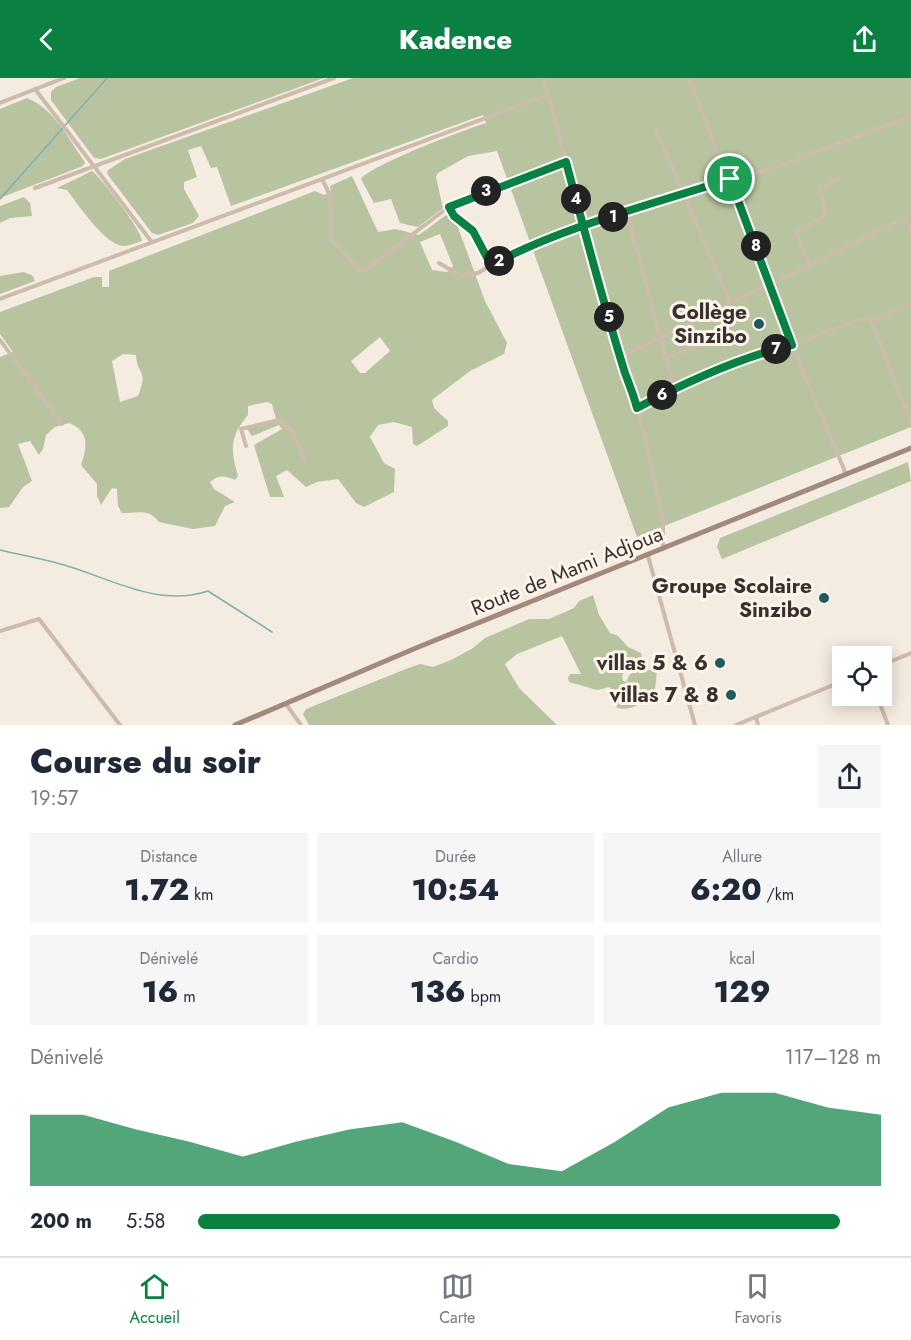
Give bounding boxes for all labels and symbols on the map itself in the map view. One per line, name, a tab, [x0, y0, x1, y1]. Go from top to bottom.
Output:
pin	[704, 153, 755, 204]
pin: 3	[471, 176, 501, 206]
pin: 4	[561, 184, 591, 214]
pin: 1	[598, 202, 628, 232]
pin: 8	[741, 231, 771, 261]
pin: 2	[484, 246, 514, 276]
place label: Collège Sinzibo	[672, 297, 747, 351]
pin: 5	[594, 302, 624, 332]
marker: Collège Sinzibo	[752, 317, 766, 331]
pin: 7	[761, 334, 791, 364]
pin: 6	[647, 380, 677, 410]
street label: Route de Mami Adjoua	[467, 519, 667, 623]
place label: Groupe Scolaire Sinzibo	[652, 571, 812, 625]
marker: Groupe Scolaire Sinzibo	[817, 591, 831, 605]
place label: villas 5 & 6	[596, 648, 708, 678]
marker: villas 5 & 6	[713, 656, 727, 670]
place label: villas 7 & 8	[608, 680, 719, 710]
marker: villas 7 & 8	[724, 688, 738, 702]

